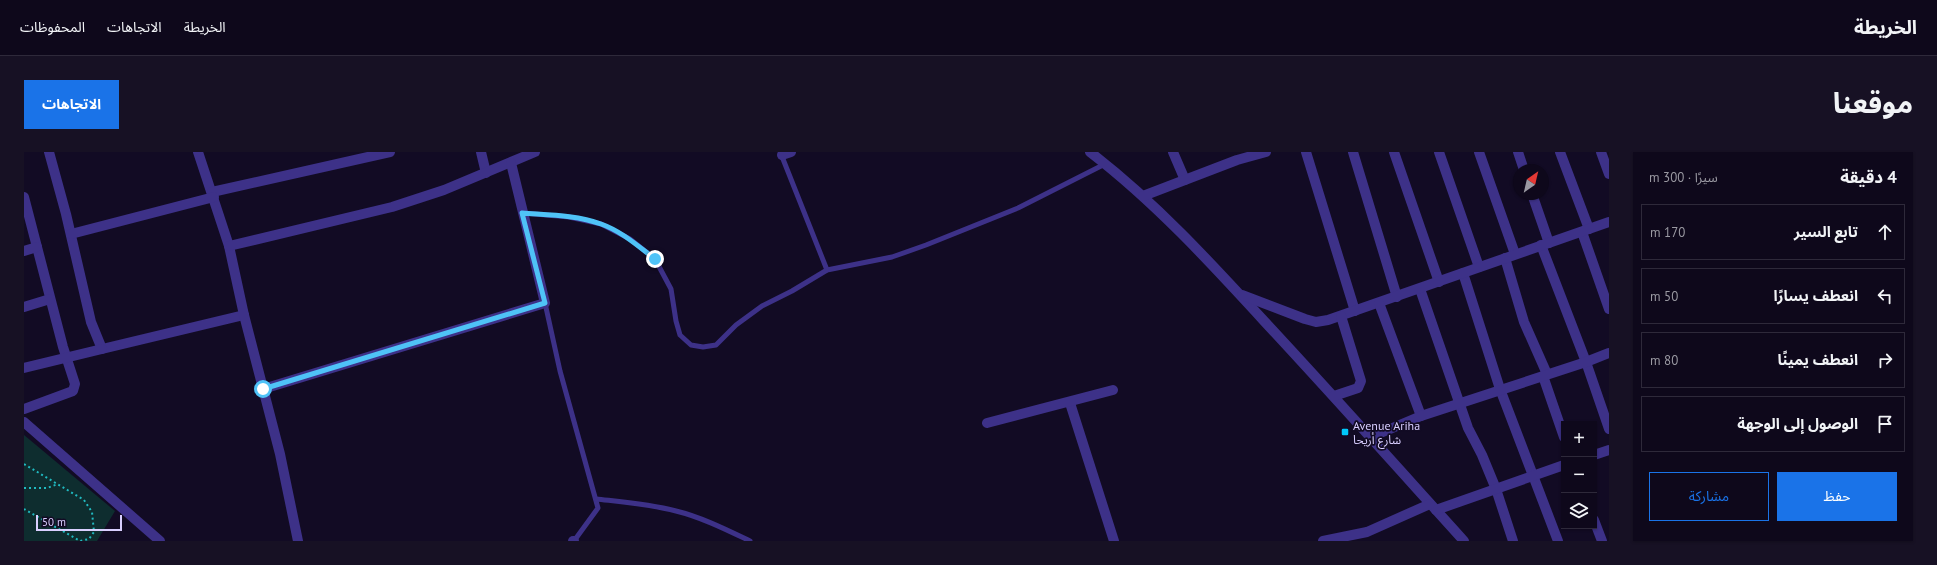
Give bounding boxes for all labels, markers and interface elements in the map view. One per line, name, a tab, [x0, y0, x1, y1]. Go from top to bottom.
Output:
text: الخريطة	[1854, 15, 1917, 39]
text: المحفوظات	[20, 18, 85, 36]
text: الاتجاهات	[107, 18, 162, 36]
text: الخريطة	[184, 18, 226, 36]
button: الاتجاهات	[24, 80, 119, 129]
text: موقعنا	[1833, 84, 1913, 121]
north arrow	[1513, 164, 1549, 200]
text: 4 دقيقة	[1840, 166, 1897, 188]
text: سيرًا · 300 m	[1649, 169, 1718, 186]
icon: ahead	[1874, 221, 1896, 243]
text: تابع السير	[1794, 222, 1858, 241]
text: 170 m	[1650, 224, 1685, 241]
route end	[646, 250, 664, 268]
icon: left	[1874, 285, 1896, 307]
text: انعطف يسارًا	[1774, 286, 1858, 305]
text: 50 m	[1650, 288, 1678, 305]
icon: right	[1874, 349, 1896, 371]
text: انعطف يمينًا	[1778, 350, 1858, 369]
text: 80 m	[1650, 352, 1678, 369]
route start	[254, 380, 272, 398]
icon: arrive	[1874, 413, 1896, 435]
text: الوصول إلى الوجهة	[1737, 414, 1858, 433]
place label: Avenue Ariha شارع أريحا	[1353, 418, 1420, 449]
map controls	[1561, 421, 1597, 529]
button: +	[1561, 421, 1597, 457]
marker: Avenue Ariha شارع أريحا	[1340, 427, 1350, 437]
button: −	[1561, 457, 1597, 493]
button: مشاركة	[1649, 472, 1769, 521]
button: حفظ	[1777, 472, 1897, 521]
button: layers	[1561, 493, 1597, 529]
scale bar	[36, 513, 122, 532]
text: 50 m	[42, 515, 66, 529]

